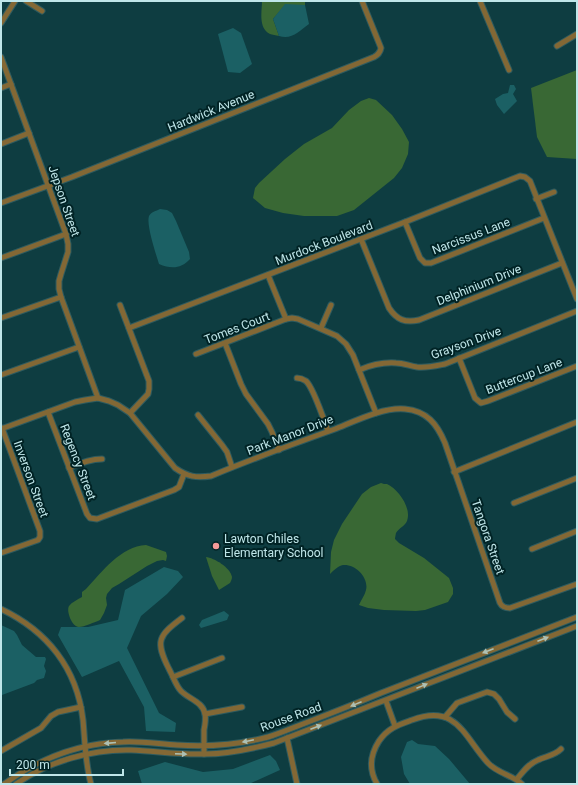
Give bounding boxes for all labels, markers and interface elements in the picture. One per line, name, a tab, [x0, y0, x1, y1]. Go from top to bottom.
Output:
street label: Hardwick Avenue	[166, 87, 256, 135]
street label: Jepson Street	[45, 164, 83, 238]
street label: Narcissus Lane	[430, 215, 512, 257]
street label: Murdock Boulevard	[273, 218, 375, 268]
street label: Delphinium Drive	[435, 262, 523, 308]
street label: Tomes Court	[202, 309, 272, 347]
street label: Grayson Drive	[429, 324, 503, 362]
street label: Buttercup Lane	[484, 355, 564, 397]
street label: Park Manor Drive	[245, 412, 335, 458]
street label: Regency Street	[57, 422, 99, 502]
street label: Inverson Street	[11, 439, 51, 519]
street label: Tangora Street	[469, 498, 507, 576]
place label: Lawton Chiles Elementary School	[224, 532, 324, 560]
marker: Lawton Chiles Elementary School	[211, 541, 221, 551]
one-way arrow	[537, 636, 549, 642]
one-way arrow	[482, 648, 494, 654]
one-way arrow	[416, 683, 428, 689]
street label: Rouse Road	[259, 699, 323, 735]
one-way arrow	[349, 701, 361, 707]
one-way arrow	[311, 724, 323, 730]
one-way arrow	[241, 739, 254, 745]
one-way arrow	[103, 740, 116, 746]
one-way arrow	[175, 750, 187, 757]
scale bar	[10, 751, 123, 777]
text: 200 m	[16, 758, 50, 772]

